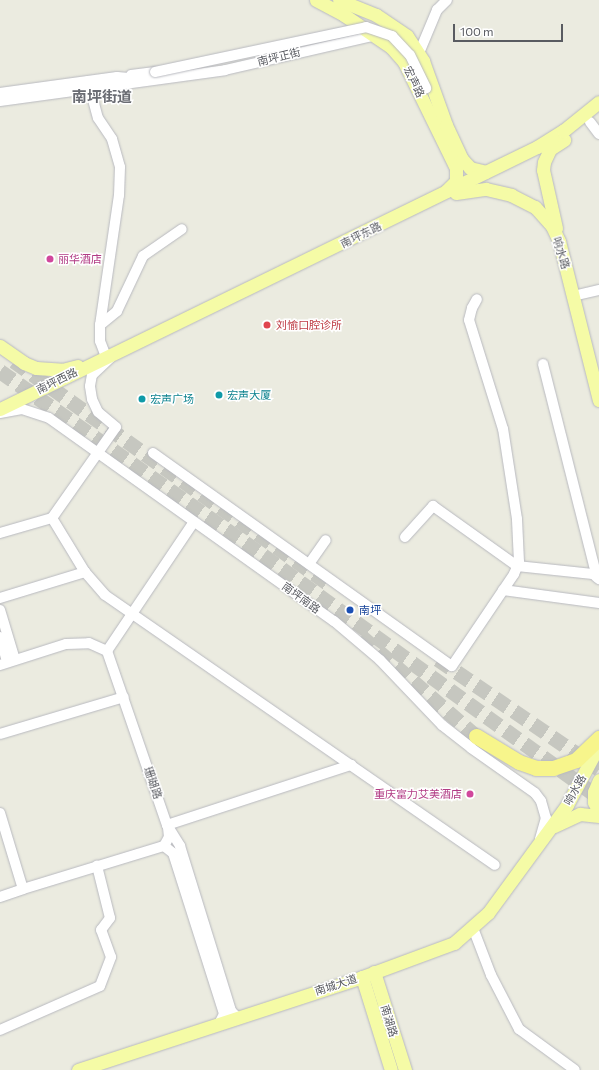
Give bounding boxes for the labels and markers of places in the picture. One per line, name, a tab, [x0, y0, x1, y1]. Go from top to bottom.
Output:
place label: 丽华酒店	[58, 252, 102, 266]
marker: 丽华酒店	[45, 254, 55, 264]
place label: 刘愉口腔诊所	[276, 318, 342, 332]
marker: 刘愉口腔诊所	[261, 319, 273, 331]
place label: 宏声大厦	[227, 388, 271, 402]
marker: 宏声大厦	[214, 390, 224, 400]
place label: 宏声广场	[150, 392, 194, 406]
marker: 宏声广场	[137, 394, 147, 404]
place label: 南坪	[359, 603, 381, 617]
marker: 南坪	[344, 604, 356, 616]
place label: 重庆富力艾美酒店	[374, 787, 462, 801]
marker: 重庆富力艾美酒店	[465, 789, 475, 799]

